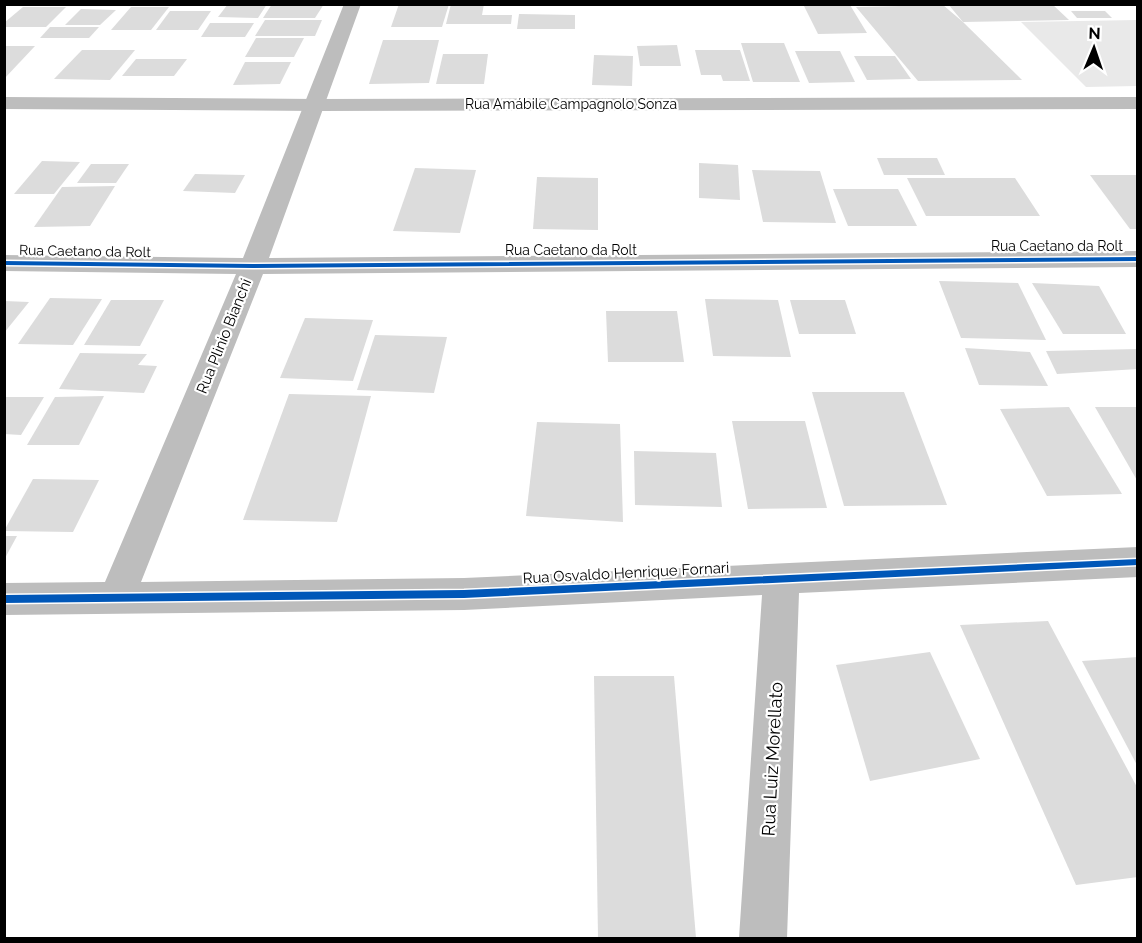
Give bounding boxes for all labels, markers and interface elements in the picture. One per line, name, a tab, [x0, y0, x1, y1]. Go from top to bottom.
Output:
north arrow	[1064, 18, 1124, 78]
text: N	[1088, 24, 1101, 43]
street label: Rua Amábile Campagnolo Sonza	[465, 96, 677, 112]
street label: Rua Caetano da Rolt	[991, 238, 1123, 254]
street label: Rua Caetano da Rolt	[19, 242, 151, 260]
street label: Rua Caetano da Rolt	[505, 242, 637, 258]
street label: Rua Plinio Bianchi	[193, 276, 255, 396]
street label: Rua Osvaldo Henrique Fornari	[522, 559, 730, 587]
street label: Rua Luiz Morellato	[757, 681, 787, 837]

